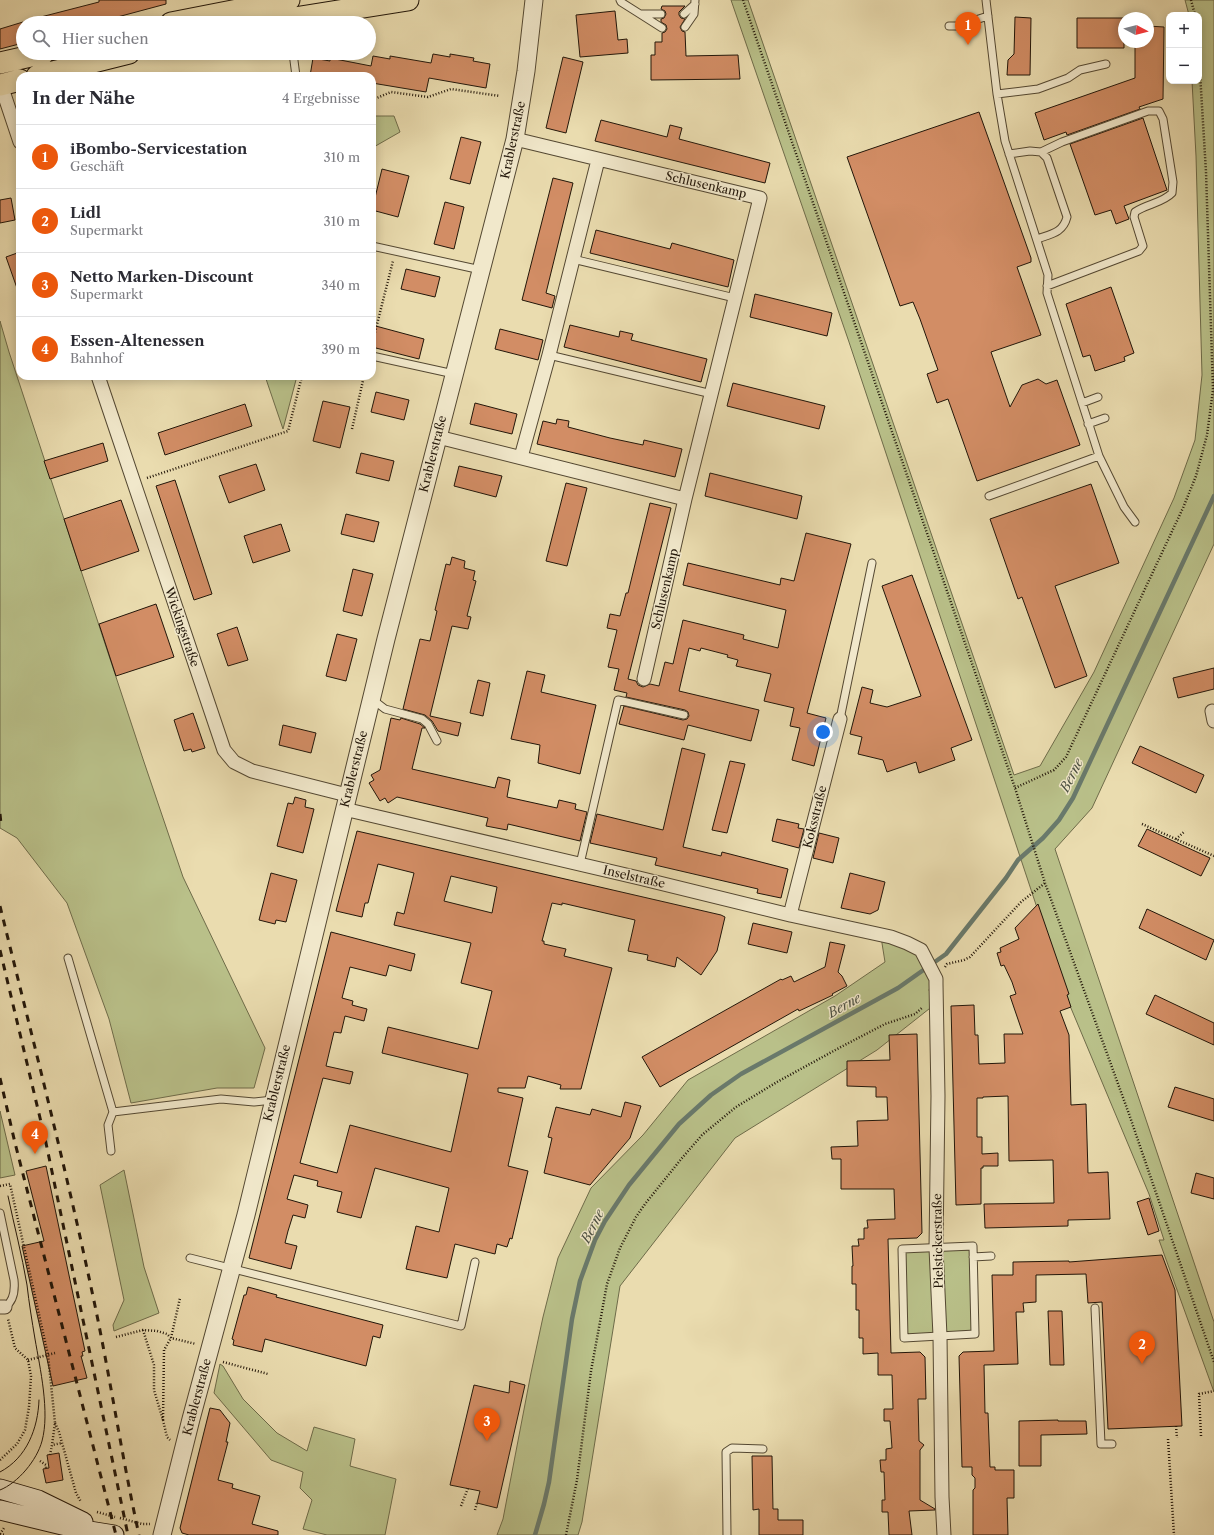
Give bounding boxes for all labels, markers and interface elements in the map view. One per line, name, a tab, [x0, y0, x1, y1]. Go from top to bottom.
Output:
pin: 1	[955, 12, 981, 45]
north arrow	[1118, 12, 1154, 48]
map controls	[1166, 12, 1202, 84]
button: +	[1166, 12, 1202, 48]
search box	[16, 16, 376, 60]
icon: search	[30, 27, 52, 49]
text: Hier suchen	[62, 29, 149, 48]
button: −	[1166, 48, 1202, 84]
text: In der Nähe	[32, 88, 135, 108]
text: 4 Ergebnisse	[282, 90, 360, 106]
street label: Krablerstraße	[497, 99, 528, 180]
text: iBombo-Servicestation	[70, 139, 247, 158]
text: 1	[42, 149, 48, 165]
text: 310 m	[324, 149, 360, 165]
text: Geschäft	[70, 158, 124, 174]
street label: Schlusenkamp	[664, 168, 748, 201]
text: Lidl	[70, 203, 101, 222]
text: 2	[41, 213, 49, 229]
text: 310 m	[324, 213, 360, 229]
text: Supermarkt	[70, 222, 143, 238]
text: Netto Marken-Discount	[70, 267, 253, 286]
text: 3	[41, 277, 49, 293]
text: 340 m	[322, 277, 360, 293]
text: Supermarkt	[70, 286, 143, 302]
text: Essen-Altenessen	[70, 331, 205, 350]
text: 4	[41, 341, 49, 357]
text: 390 m	[321, 341, 360, 357]
text: Bahnhof	[70, 350, 123, 366]
street label: Krablerstraße	[416, 413, 449, 494]
street label: Schlusenkamp	[648, 547, 681, 631]
street label: Wickingstraße	[161, 584, 203, 669]
your location	[813, 722, 833, 742]
street label: Krablerstraße	[337, 728, 370, 809]
water label: Berne	[1056, 755, 1086, 795]
street label: Koksstraße	[799, 784, 830, 850]
street label: Inselstraße	[602, 862, 667, 891]
water label: Berne	[824, 989, 864, 1021]
street label: Krablerstraße	[260, 1042, 293, 1123]
pin: 4	[22, 1121, 48, 1154]
street label: Pielstickerstraße	[929, 1193, 946, 1289]
water label: Berne	[577, 1206, 607, 1246]
pin: 2	[1129, 1331, 1155, 1364]
street label: Krablerstraße	[179, 1356, 214, 1437]
pin: 3	[474, 1408, 500, 1441]

